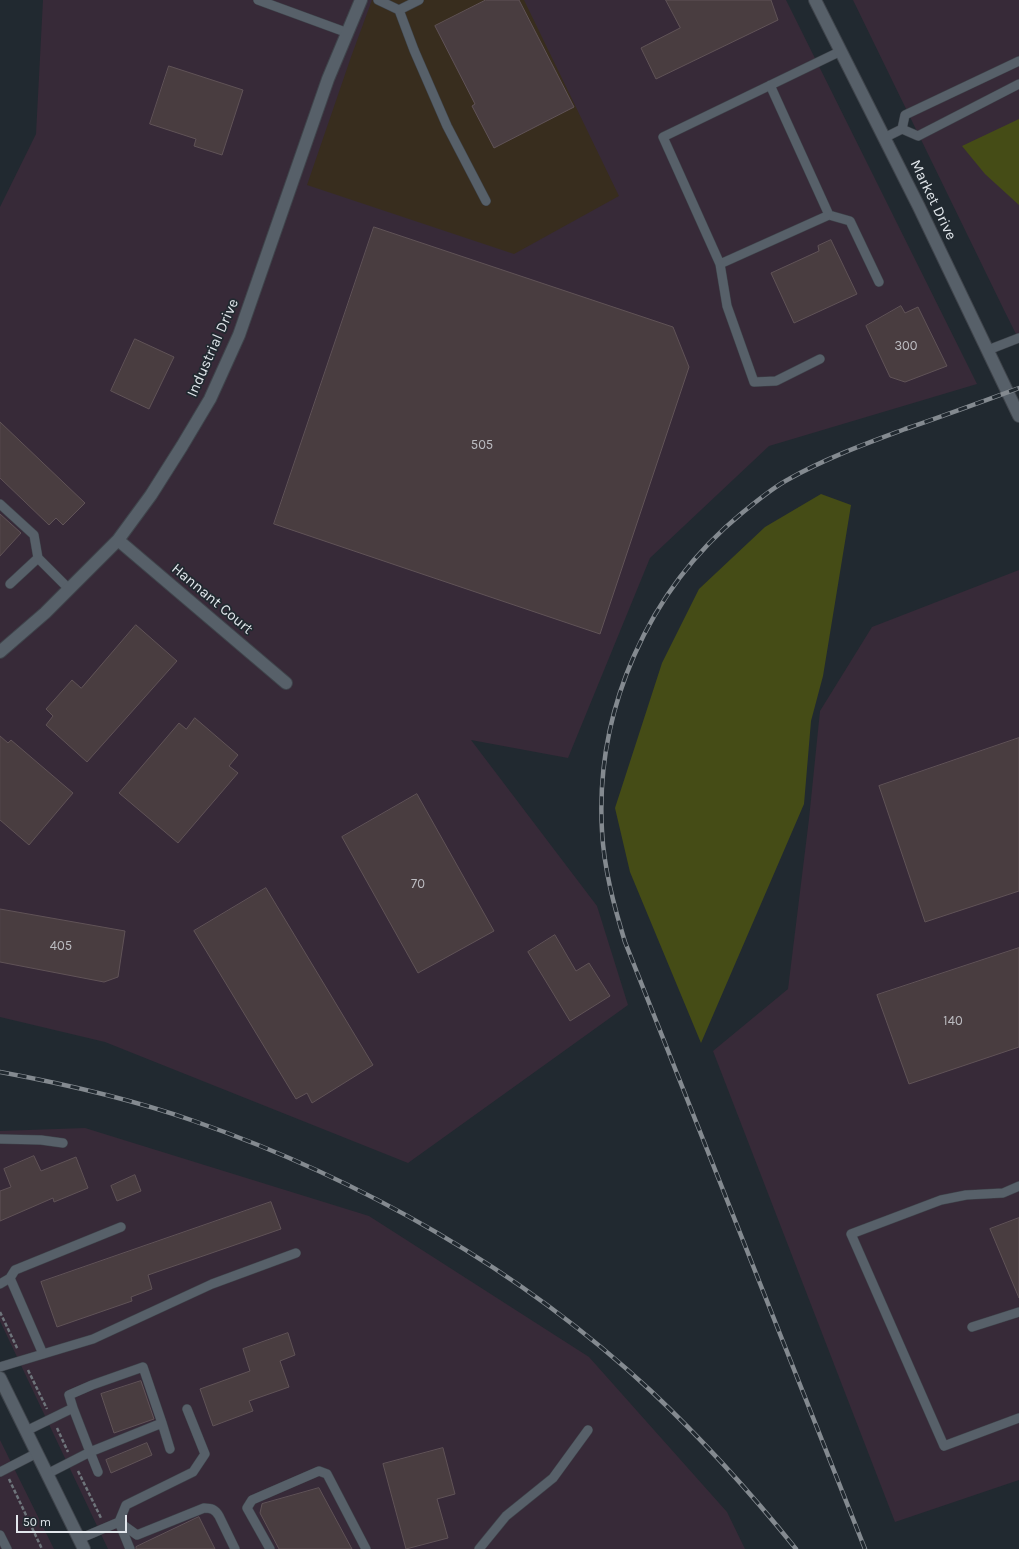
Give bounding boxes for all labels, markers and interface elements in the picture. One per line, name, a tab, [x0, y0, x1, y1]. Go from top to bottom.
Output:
street label: Market Drive	[906, 157, 960, 243]
street label: Industrial Drive	[183, 296, 243, 400]
house number: 300	[894, 338, 918, 354]
house number: 505	[471, 437, 493, 453]
street label: Hannant Court	[168, 560, 256, 638]
house number: 70	[411, 876, 425, 892]
house number: 405	[50, 938, 72, 954]
house number: 140	[943, 1013, 963, 1029]
scale bar	[18, 1507, 129, 1533]
text: 50 m	[23, 1515, 51, 1529]

